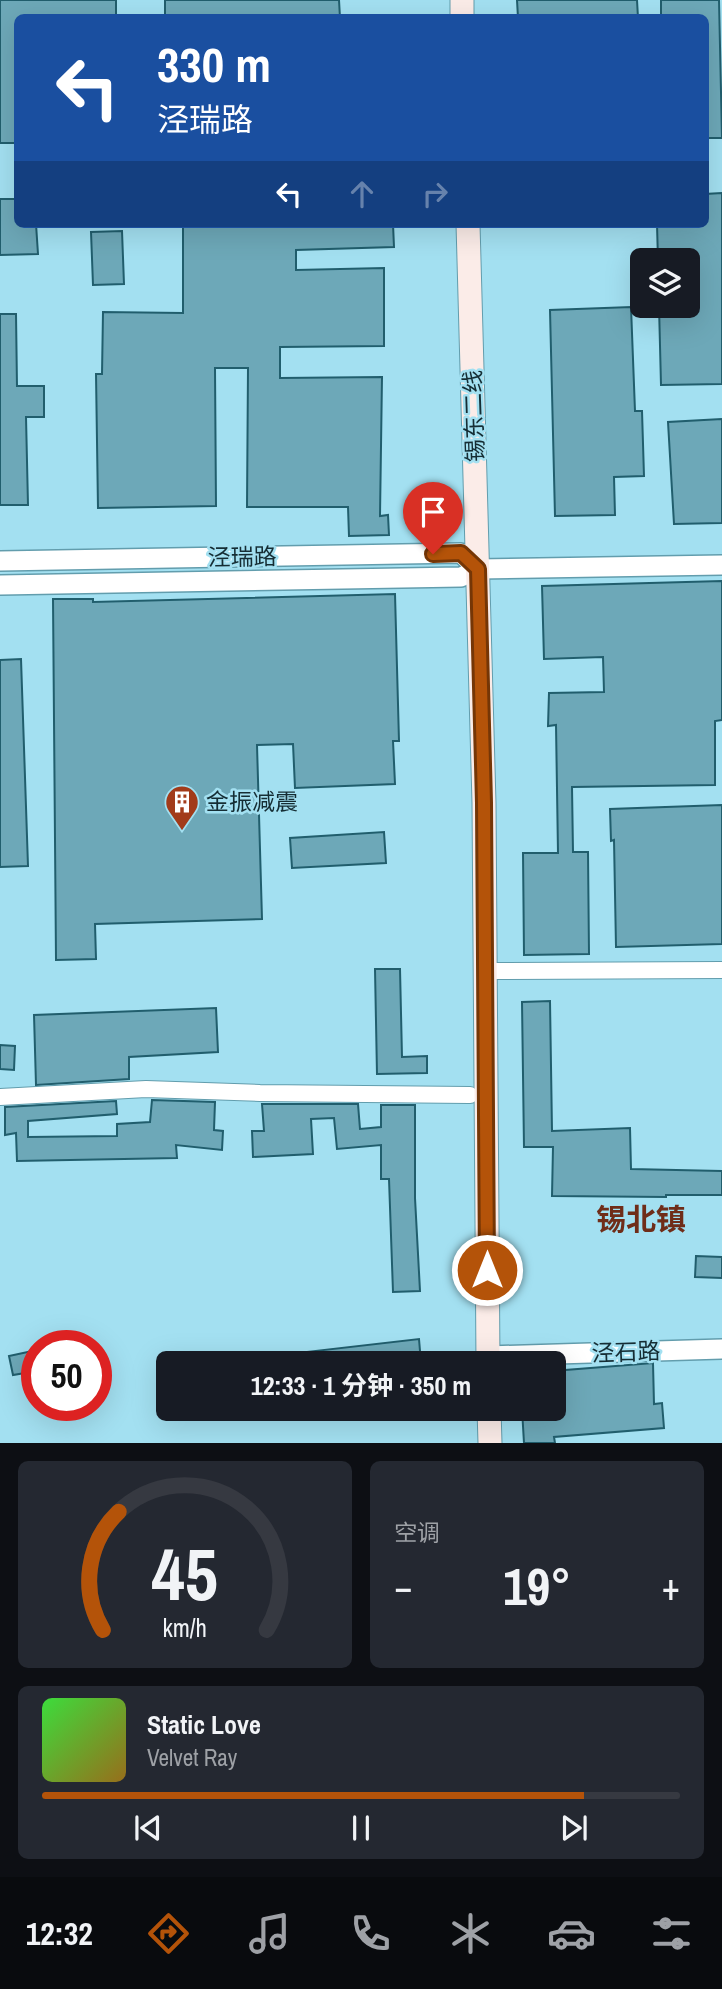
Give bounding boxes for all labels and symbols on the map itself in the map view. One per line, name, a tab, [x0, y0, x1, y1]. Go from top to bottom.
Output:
street label: 锡东二线	[456, 370, 491, 463]
pin	[403, 482, 463, 554]
street label: 泾瑞路	[207, 540, 277, 573]
building icon: 金振减震	[163, 783, 201, 832]
place label: 金振减震	[206, 786, 298, 817]
district label: 锡北镇	[596, 1199, 686, 1239]
position arrow	[450, 1233, 524, 1307]
speed limit sign: 50	[21, 1330, 112, 1421]
street label: 泾石路	[591, 1335, 661, 1368]

